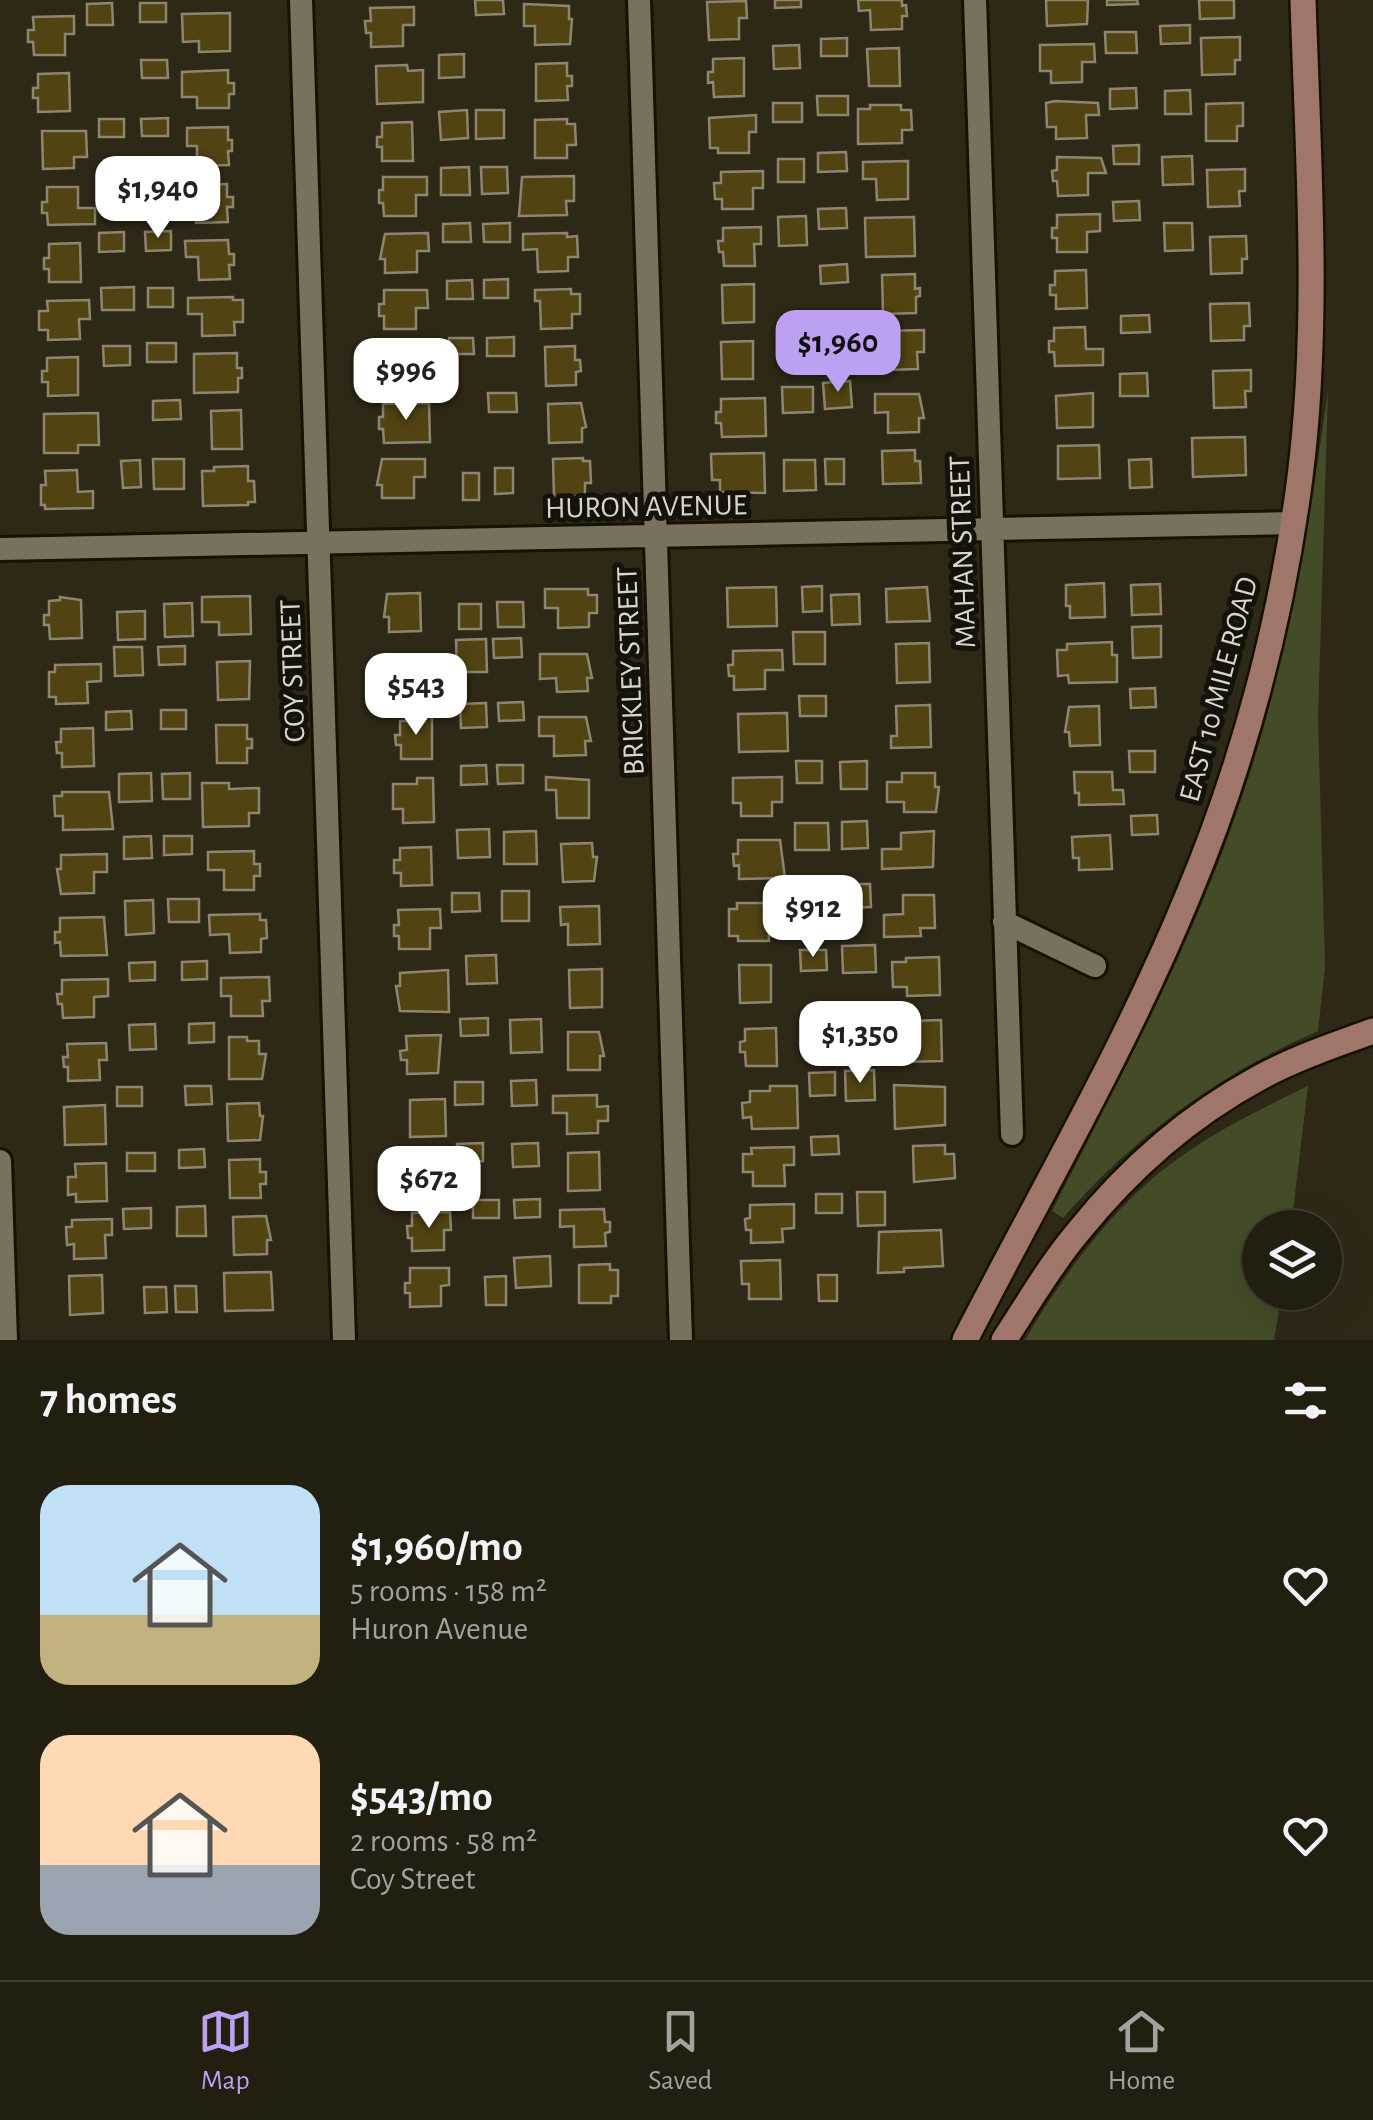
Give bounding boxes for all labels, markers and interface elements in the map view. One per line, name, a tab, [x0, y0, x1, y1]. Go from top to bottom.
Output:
pin: $1,940	[77, 156, 239, 241]
text: $1,940	[117, 172, 199, 204]
pin: $1,960	[757, 310, 919, 395]
text: $1,960	[798, 326, 878, 358]
pin: $996	[347, 338, 465, 423]
text: $996	[376, 354, 436, 386]
street label: MAHAN STREET	[945, 455, 981, 649]
street label: HURON AVENUE	[545, 490, 747, 524]
street label: BRICKLEY STREET	[612, 566, 650, 776]
street label: EAST 10 MILE ROAD	[1175, 574, 1263, 805]
street label: COY STREET	[276, 599, 310, 743]
pin: $543	[357, 653, 475, 738]
text: $543	[387, 669, 445, 701]
pin: $912	[754, 875, 872, 960]
text: $912	[785, 891, 841, 923]
pin: $1,350	[779, 1001, 941, 1086]
text: $1,350	[821, 1017, 899, 1049]
pin: $672	[370, 1146, 488, 1231]
text: $672	[400, 1162, 458, 1194]
map controls	[1242, 1210, 1342, 1310]
button: layers	[1242, 1210, 1342, 1310]
icon: filters	[1278, 1373, 1333, 1428]
text: 7 homes	[40, 1379, 177, 1421]
icon: home	[120, 1525, 240, 1645]
text: $1,960/mo	[350, 1526, 523, 1568]
icon: heart	[1278, 1558, 1333, 1613]
text: 5 rooms · 158 m²	[350, 1575, 547, 1607]
text: Huron Avenue	[350, 1613, 528, 1645]
icon: home	[120, 1775, 240, 1895]
text: $543/mo	[350, 1776, 493, 1818]
icon: heart	[1278, 1808, 1333, 1863]
text: 2 rooms · 58 m²	[350, 1825, 537, 1857]
text: Coy Street	[350, 1863, 476, 1895]
tab: Map	[198, 2004, 253, 2098]
tab: Saved	[648, 2004, 712, 2098]
tab: Home	[1108, 2004, 1175, 2098]

